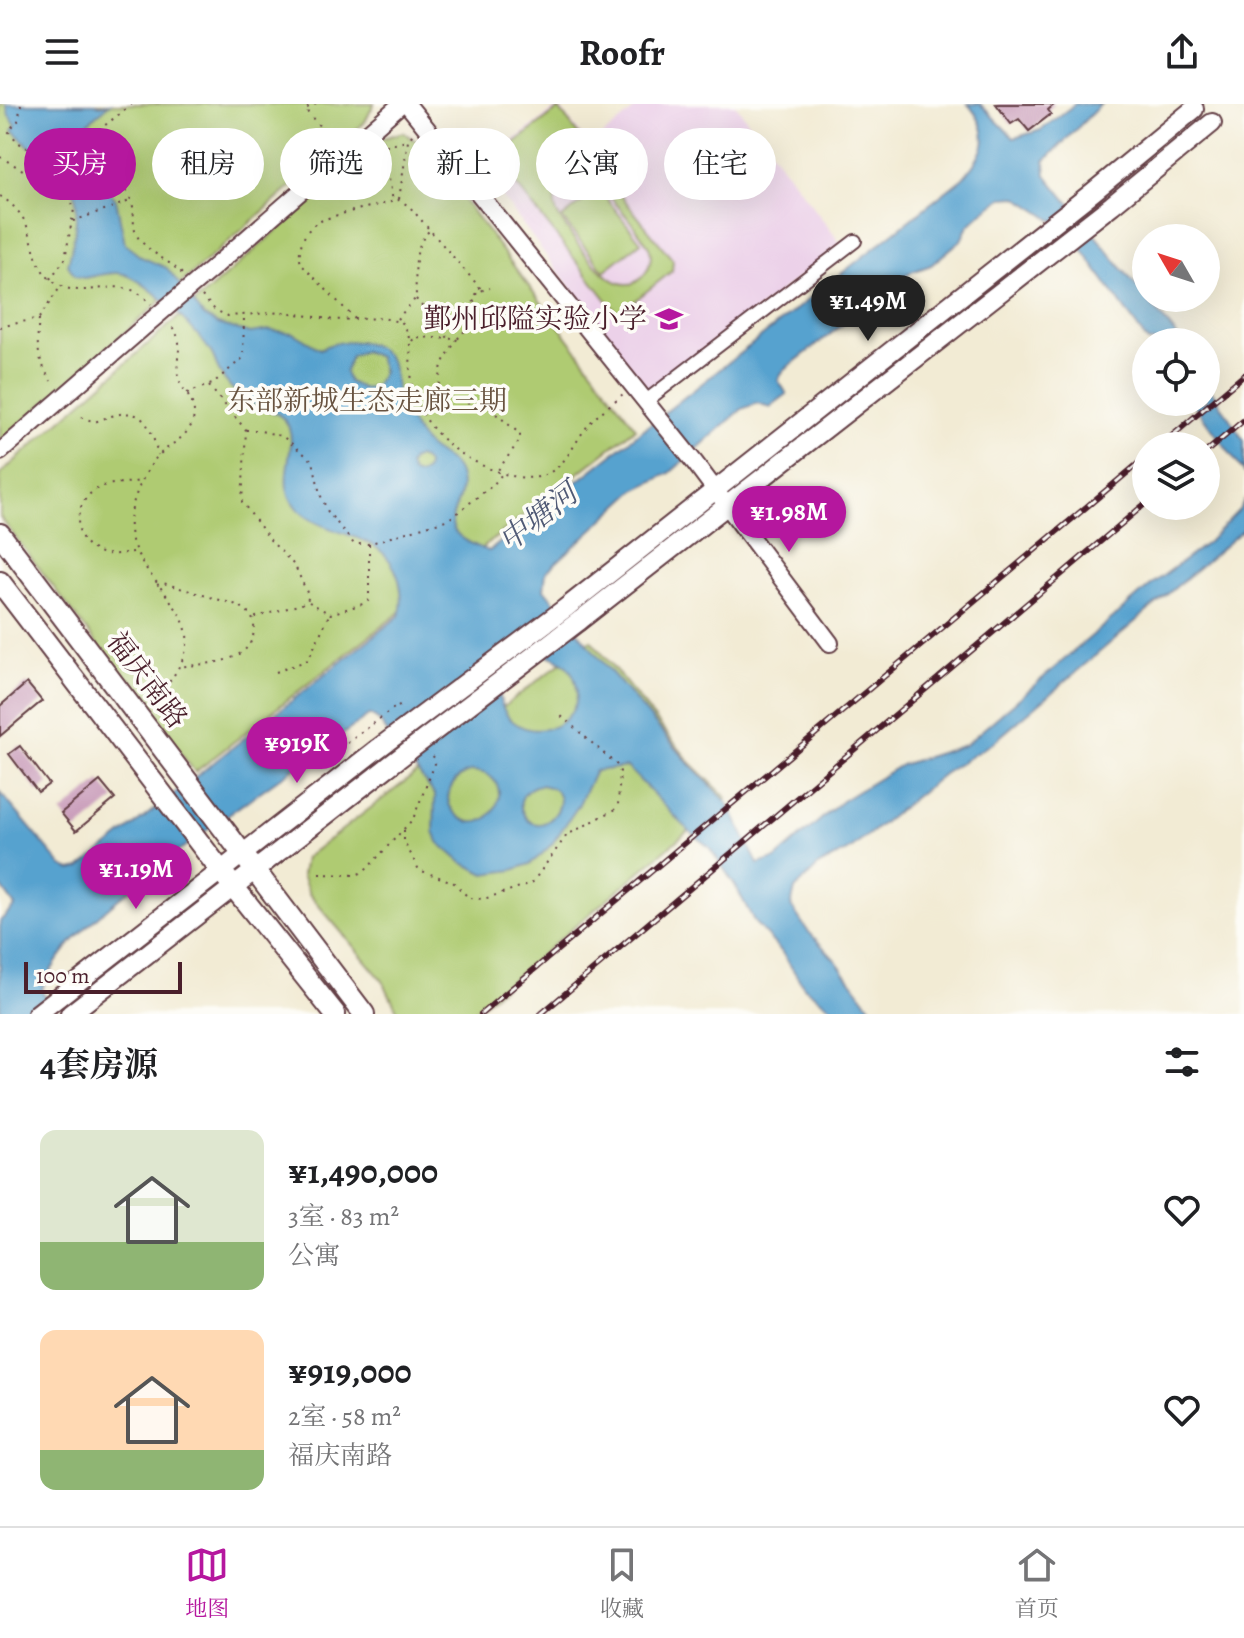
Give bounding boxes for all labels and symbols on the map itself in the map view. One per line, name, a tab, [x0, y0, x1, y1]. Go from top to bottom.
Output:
north arrow	[1132, 224, 1220, 312]
pin: ¥1.49M	[803, 275, 933, 343]
place label: 鄞州邱隘实验小学	[423, 300, 647, 338]
school or university icon: 鄞州邱隘实验小学	[654, 304, 684, 334]
park label: 东部新城生态走廊三期	[227, 382, 507, 420]
water label: 中塘河	[490, 470, 590, 560]
pin: ¥1.98M	[724, 486, 854, 554]
street label: 福庆南路	[98, 624, 196, 736]
pin: ¥919K	[241, 717, 353, 785]
pin: ¥1.19M	[71, 843, 201, 911]
scale bar	[24, 958, 182, 994]

